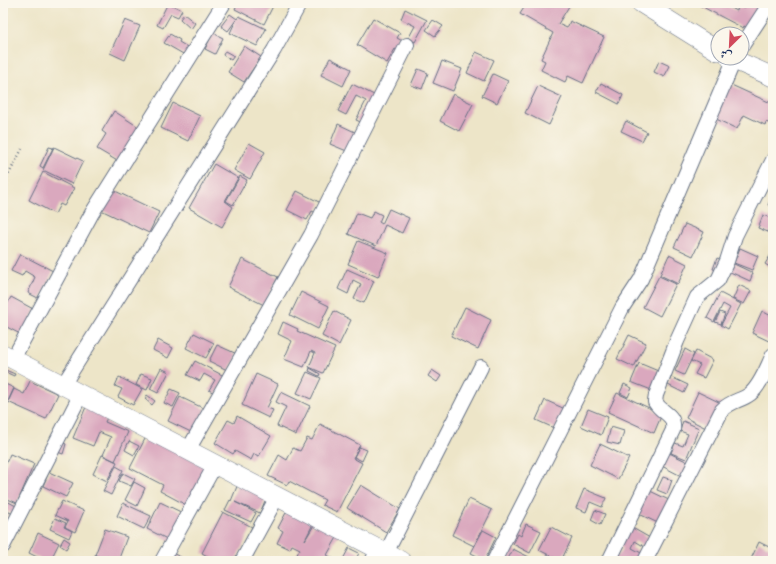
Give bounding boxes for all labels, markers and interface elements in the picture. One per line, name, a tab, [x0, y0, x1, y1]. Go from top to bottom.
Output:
north arrow	[710, 26, 750, 66]
text: ش	[718, 45, 735, 63]

